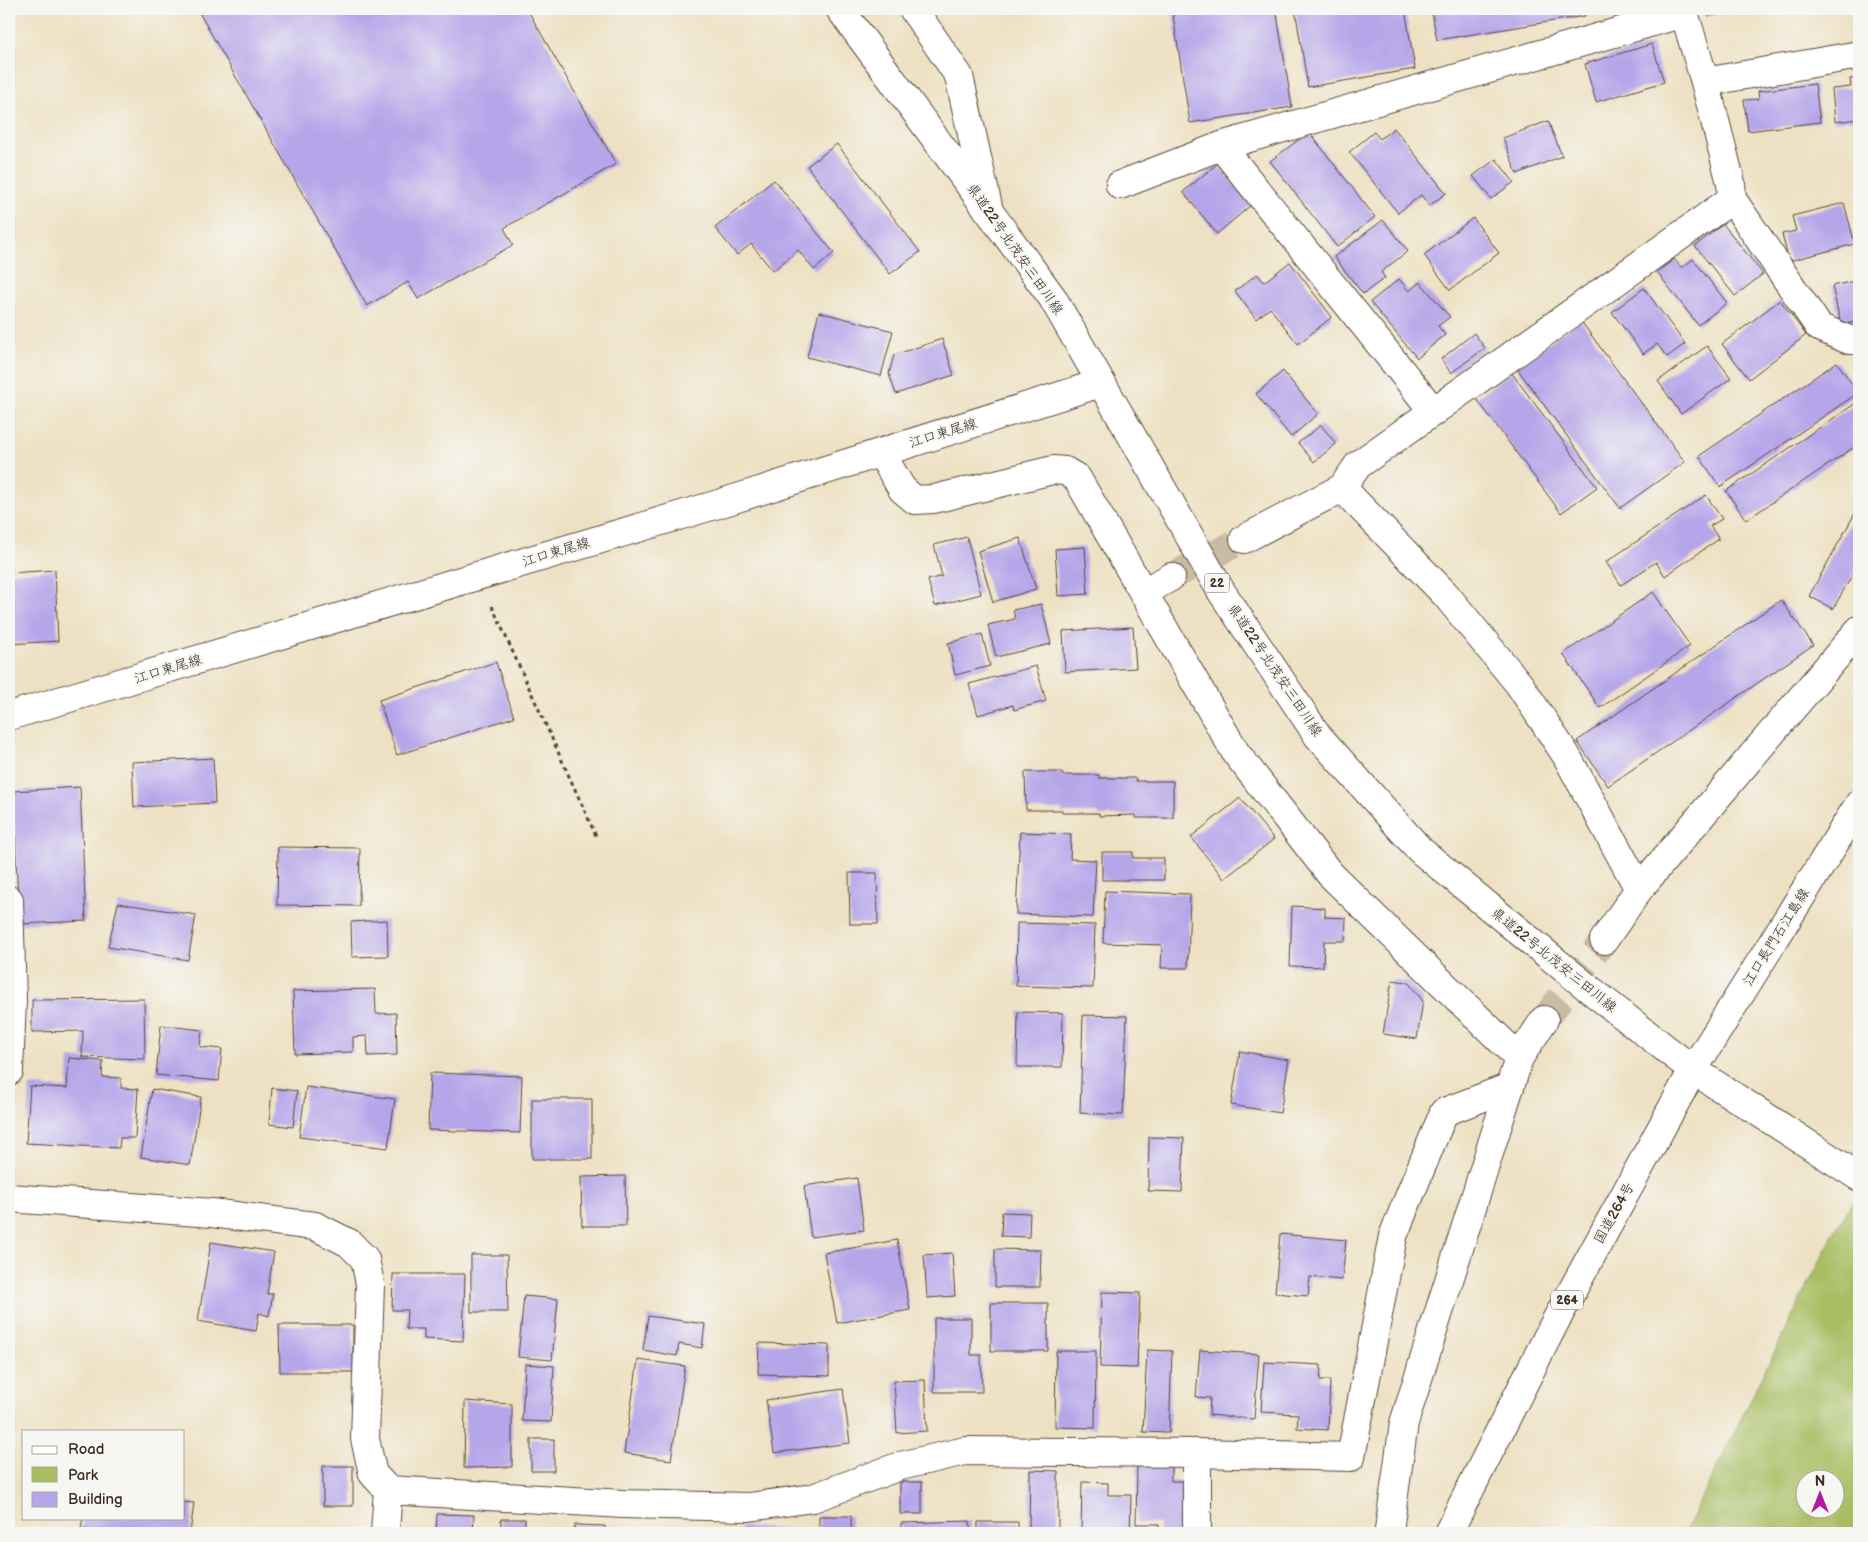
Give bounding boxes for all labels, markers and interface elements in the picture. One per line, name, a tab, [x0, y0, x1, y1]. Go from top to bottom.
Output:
street label: 県道22号北茂安三田川線	[963, 180, 1067, 318]
street label: 江口東尾線	[907, 415, 979, 451]
street label: 江口東尾線	[520, 534, 592, 570]
road number: 22	[1204, 574, 1230, 592]
street label: 県道22号北茂安三田川線	[1224, 600, 1326, 740]
street label: 江口東尾線	[132, 651, 204, 687]
street label: 江口長門石江島線	[1739, 885, 1813, 989]
street label: 県道22号北茂安三田川線	[1488, 904, 1620, 1016]
street label: 国道264号	[1590, 1179, 1638, 1247]
road number: 264	[1551, 1290, 1583, 1310]
legend	[22, 1430, 185, 1520]
text: Road	[68, 1440, 104, 1459]
text: Park	[68, 1466, 99, 1485]
north arrow	[1796, 1470, 1846, 1520]
text: N	[1815, 1473, 1825, 1490]
text: Building	[68, 1490, 123, 1509]

